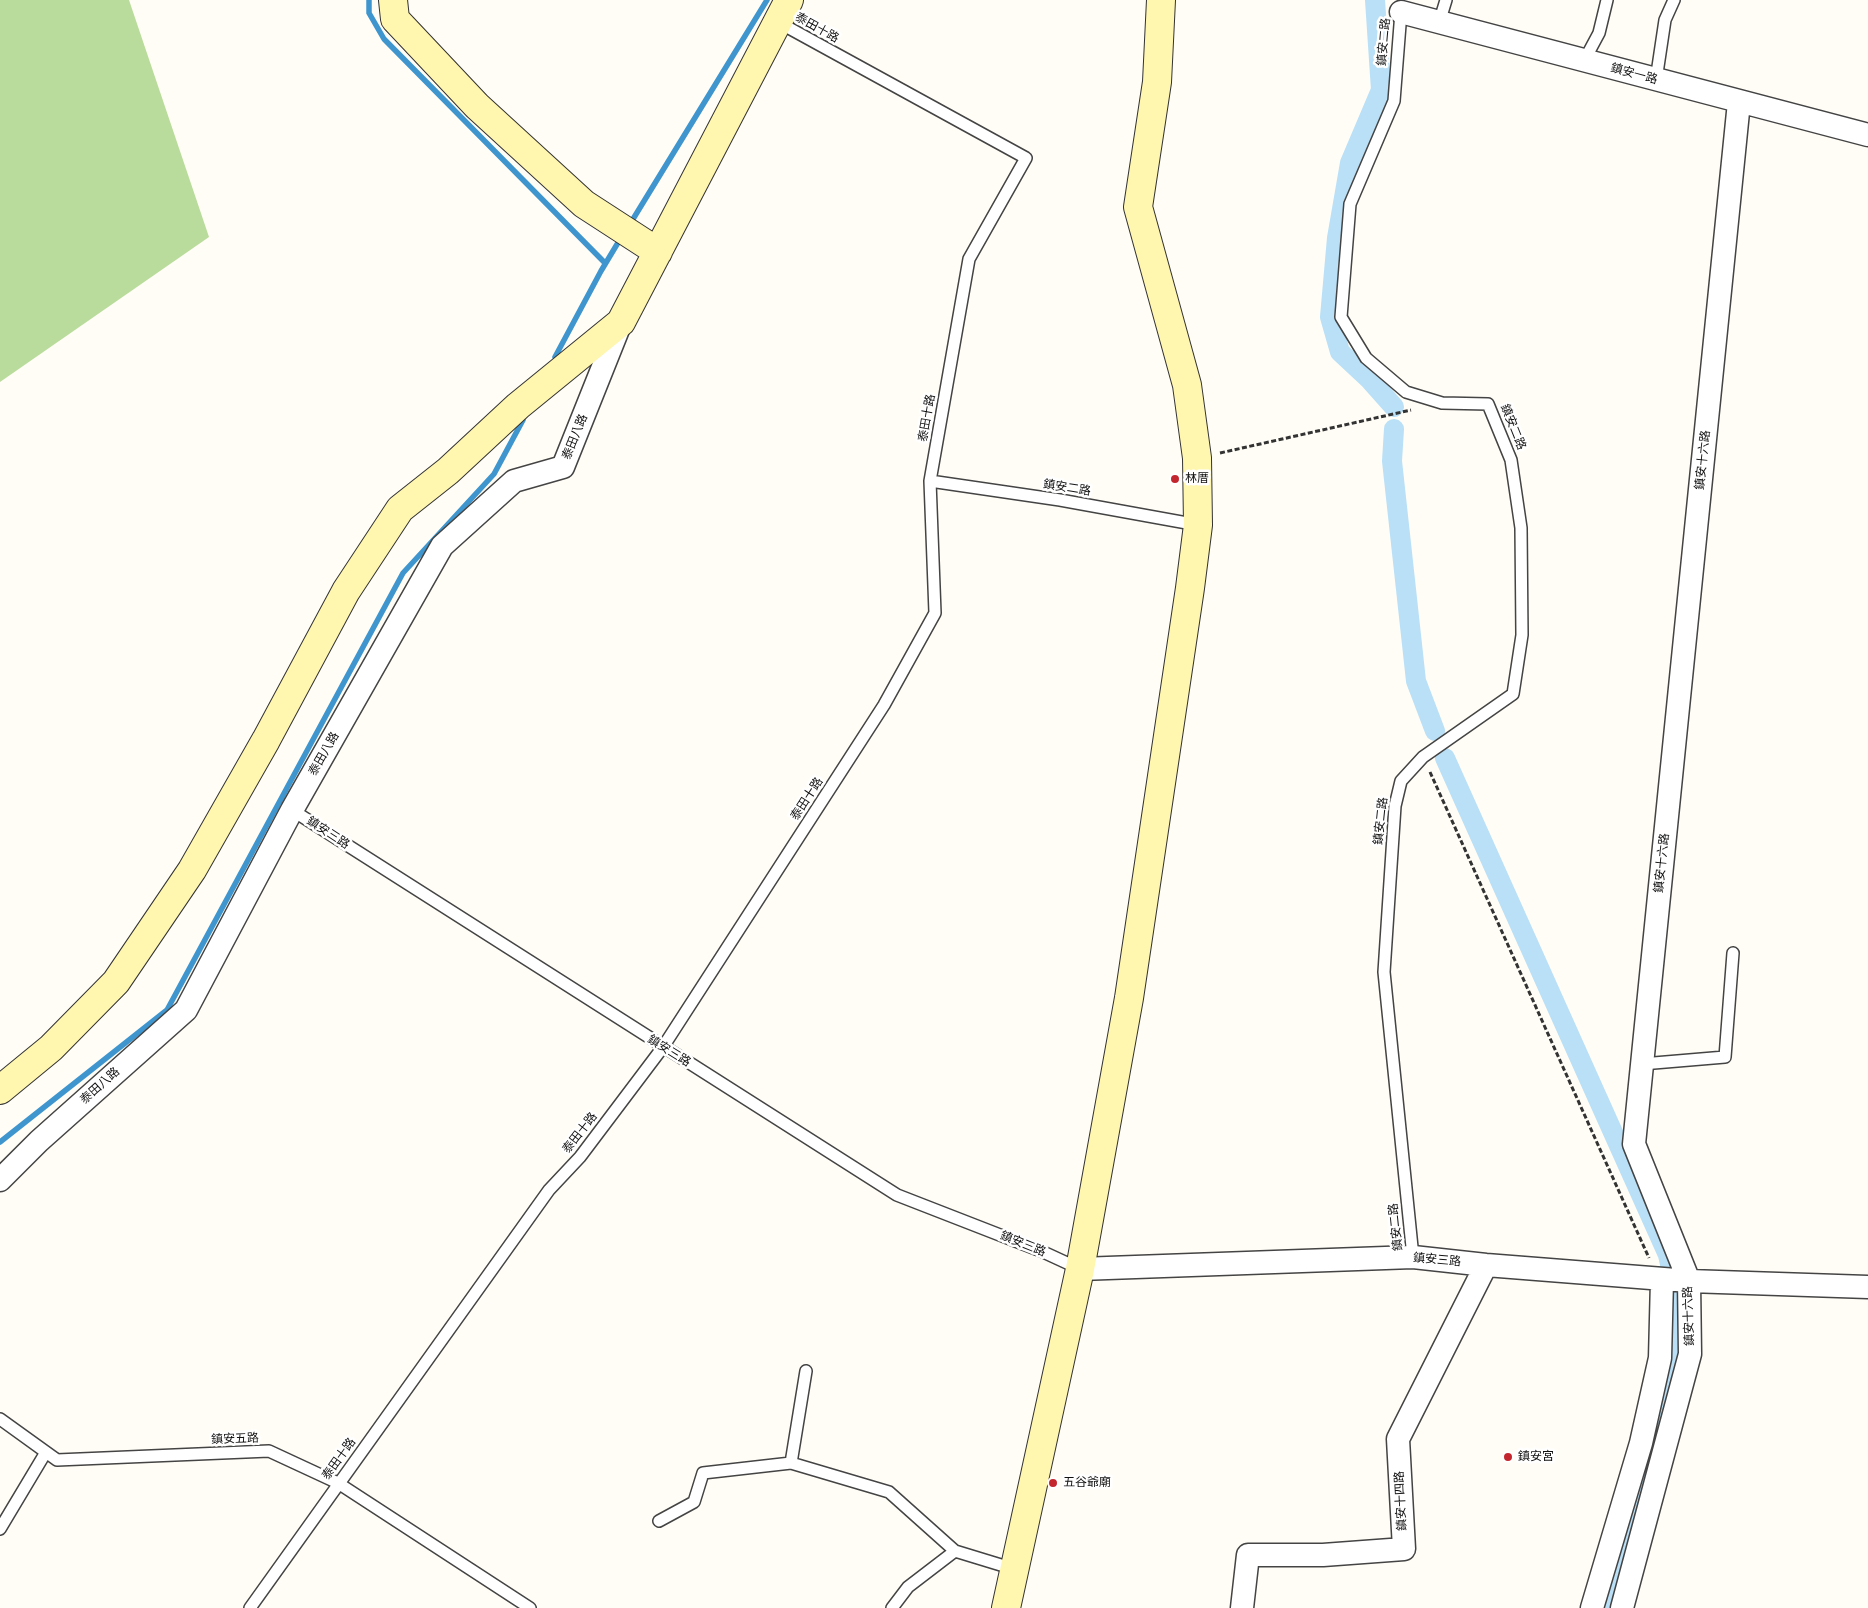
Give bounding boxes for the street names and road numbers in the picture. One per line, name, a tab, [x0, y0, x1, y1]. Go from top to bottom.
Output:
street label: 泰田十路	[793, 10, 841, 46]
street label: 鎮安二路	[1375, 17, 1393, 67]
street label: 鎮安一路	[1609, 61, 1659, 87]
street label: 泰田十路	[916, 393, 938, 443]
street label: 鎮安二路	[1497, 402, 1529, 452]
street label: 泰田八路	[559, 412, 591, 462]
street label: 鎮安十六路	[1693, 429, 1713, 491]
street label: 鎮安二路	[1042, 477, 1092, 499]
street label: 泰田八路	[306, 730, 342, 778]
street label: 泰田十路	[788, 775, 826, 823]
street label: 鎮安二路	[1371, 796, 1391, 846]
street label: 鎮安三路	[304, 814, 352, 852]
street label: 鎮安十六路	[1652, 832, 1672, 894]
street label: 鎮安三路	[645, 1032, 693, 1070]
street label: 泰田八路	[77, 1065, 123, 1107]
street label: 泰田十路	[560, 1110, 600, 1156]
street label: 鎮安二路	[1386, 1202, 1406, 1252]
street label: 鎮安三路	[998, 1228, 1048, 1260]
street label: 鎮安三路	[1412, 1251, 1462, 1269]
street label: 鎮安十六路	[1681, 1286, 1697, 1346]
street label: 鎮安五路	[211, 1431, 259, 1447]
street label: 泰田十路	[319, 1435, 359, 1483]
street label: 鎮安十四路	[1392, 1471, 1410, 1531]

